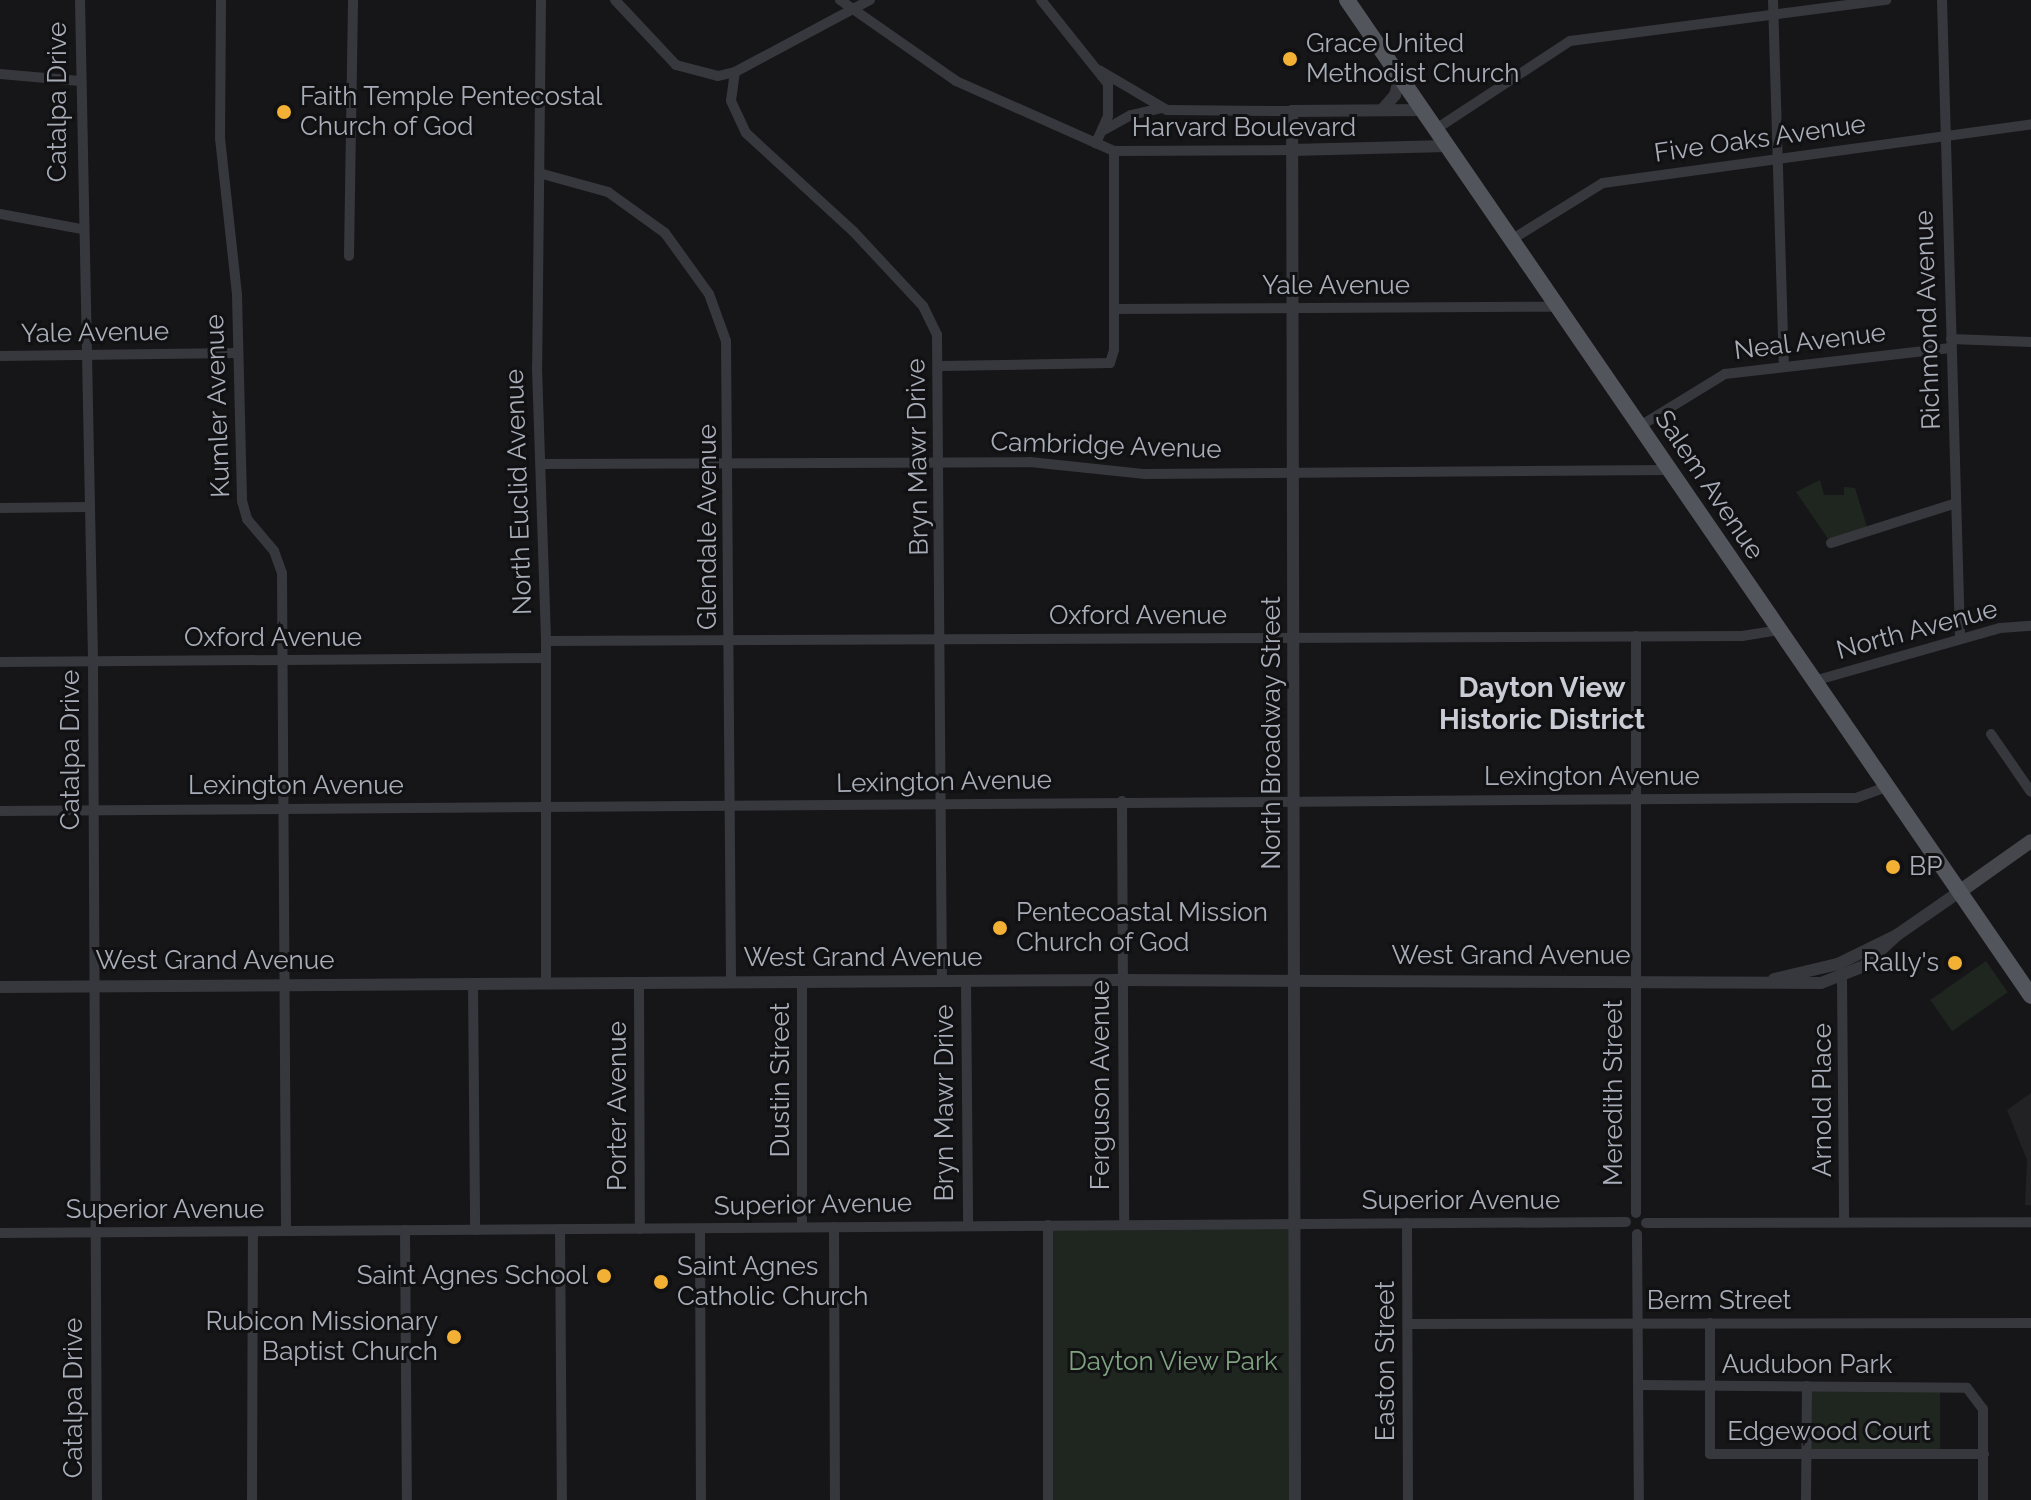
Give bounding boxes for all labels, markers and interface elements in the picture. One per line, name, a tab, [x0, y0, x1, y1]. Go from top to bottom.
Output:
street label: Catalpa Drive	[42, 22, 74, 182]
place label: Grace United Methodist Church	[1306, 28, 1519, 90]
marker: Grace United Methodist Church	[1281, 50, 1299, 68]
place label: Faith Temple Pentecostal Church of God	[300, 81, 603, 142]
marker: Faith Temple Pentecostal Church of God	[275, 103, 293, 121]
street label: Five Oaks Avenue	[1652, 109, 1868, 169]
street label: Harvard Boulevard	[1132, 112, 1356, 144]
street label: Richmond Avenue	[1909, 209, 1947, 431]
street label: Yale Avenue	[1262, 270, 1410, 302]
street label: Kumler Avenue	[199, 313, 237, 499]
street label: Yale Avenue	[20, 316, 170, 350]
street label: Neal Avenue	[1732, 317, 1888, 367]
street label: Bryn Mawr Drive	[901, 358, 935, 556]
street label: North Euclid Avenue	[499, 368, 539, 616]
street label: Salem Avenue	[1647, 404, 1771, 566]
street label: Glendale Avenue	[692, 424, 724, 630]
street label: Cambridge Avenue	[989, 426, 1223, 466]
street label: North Avenue	[1833, 593, 2001, 667]
street label: North Broadway Street	[1256, 596, 1288, 870]
street label: Oxford Avenue	[1049, 600, 1227, 632]
street label: Oxford Avenue	[184, 622, 362, 654]
street label: Catalpa Drive	[55, 670, 87, 830]
district label: Dayton View Historic District	[1439, 671, 1645, 737]
street label: Lexington Avenue	[1484, 761, 1700, 793]
street label: Lexington Avenue	[835, 765, 1053, 799]
street label: Lexington Avenue	[188, 770, 404, 802]
place label: BP	[1909, 851, 1942, 883]
marker: BP	[1884, 858, 1902, 876]
place label: Pentecoastal Mission Church of God	[1016, 897, 1269, 958]
marker: Pentecoastal Mission Church of God	[991, 919, 1009, 937]
street label: West Grand Avenue	[1391, 940, 1631, 972]
street label: West Grand Avenue	[743, 942, 983, 974]
street label: West Grand Avenue	[95, 945, 335, 977]
place label: Rally's	[1863, 947, 1939, 979]
marker: Rally's	[1946, 954, 1964, 972]
street label: Ferguson Avenue	[1085, 979, 1117, 1191]
street label: Meredith Street	[1598, 1000, 1630, 1186]
street label: Dustin Street	[765, 1003, 797, 1157]
street label: Bryn Mawr Drive	[929, 1004, 961, 1202]
street label: Porter Avenue	[602, 1020, 634, 1192]
street label: Arnold Place	[1807, 1023, 1839, 1177]
street label: Superior Avenue	[1361, 1185, 1561, 1217]
street label: Superior Avenue	[713, 1188, 913, 1222]
street label: Superior Avenue	[65, 1194, 265, 1226]
place label: Saint Agnes Catholic Church	[677, 1251, 868, 1312]
place label: Saint Agnes School	[356, 1260, 588, 1292]
marker: Saint Agnes School	[595, 1267, 613, 1285]
marker: Saint Agnes Catholic Church	[652, 1273, 670, 1291]
street label: Easton Street	[1370, 1281, 1402, 1441]
street label: Berm Street	[1647, 1285, 1791, 1317]
place label: Rubicon Missionary Baptist Church	[205, 1306, 438, 1368]
street label: Catalpa Drive	[58, 1318, 90, 1478]
marker: Rubicon Missionary Baptist Church	[445, 1328, 463, 1346]
park label: Dayton View Park	[1067, 1346, 1279, 1378]
street label: Audubon Park	[1722, 1349, 1892, 1381]
street label: Edgewood Court	[1727, 1416, 1931, 1448]

